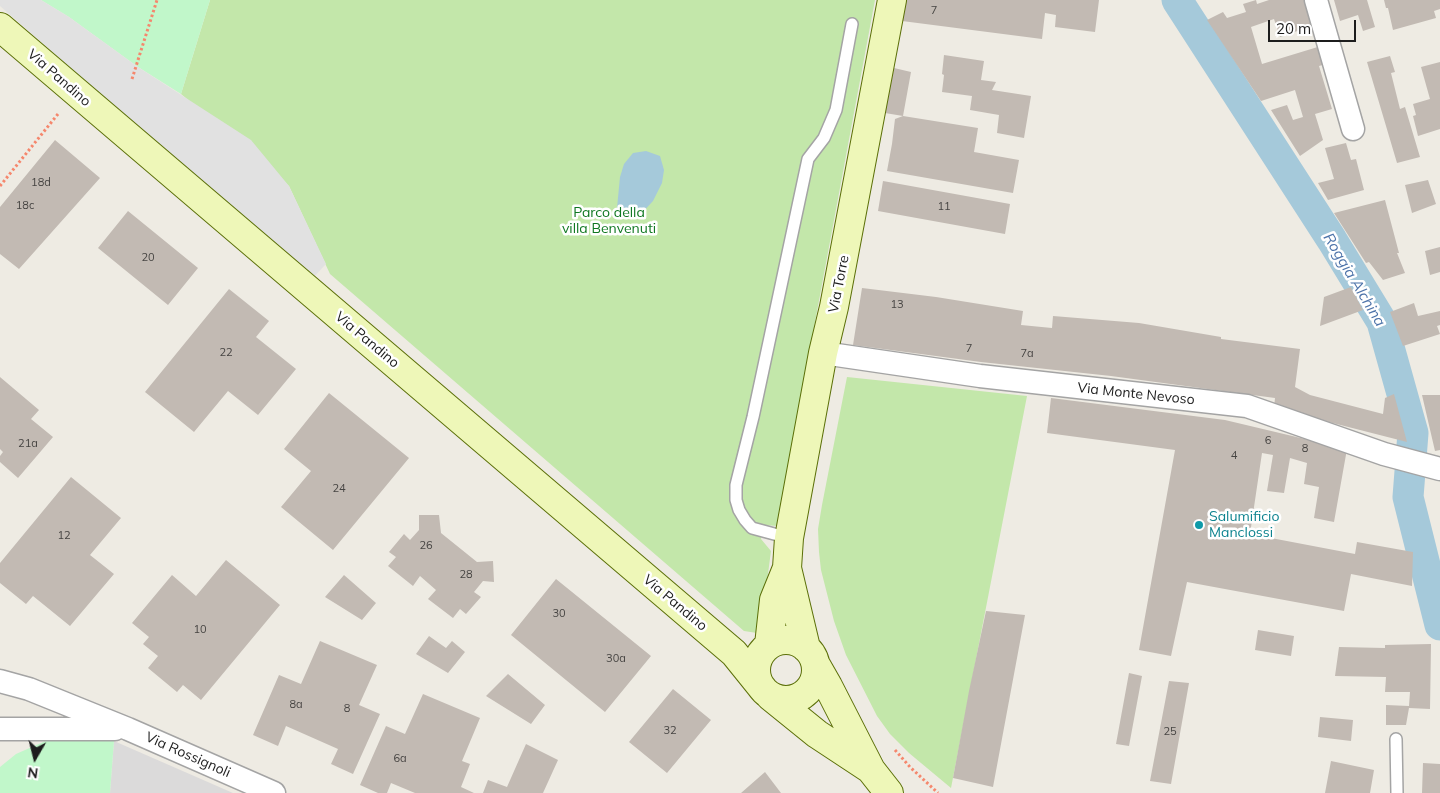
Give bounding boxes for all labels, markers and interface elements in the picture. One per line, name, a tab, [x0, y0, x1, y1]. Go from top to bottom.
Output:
house number: 7	[931, 4, 937, 18]
scale bar	[1270, 10, 1358, 42]
text: 20 m	[1276, 19, 1311, 38]
street label: Via Pandino	[24, 46, 94, 110]
house number: 18d	[31, 176, 51, 190]
house number: 18c	[16, 199, 34, 213]
house number: 11	[937, 200, 951, 214]
park label: Parco della villa Benvenuti	[562, 205, 656, 238]
water label: Roggia Alchina	[1319, 230, 1389, 330]
house number: 20	[141, 251, 155, 265]
street label: Via Torre	[825, 254, 853, 314]
house number: 13	[890, 298, 904, 312]
street label: Via Pandino	[332, 308, 402, 372]
house number: 7	[966, 342, 972, 356]
house number: 22	[219, 346, 233, 360]
house number: 7a	[1020, 347, 1034, 361]
street label: Via Monte Nevoso	[1077, 379, 1195, 409]
house number: 6	[1265, 434, 1271, 448]
house number: 21a	[18, 437, 38, 451]
house number: 8	[1302, 442, 1308, 456]
house number: 4	[1231, 449, 1237, 463]
house number: 24	[332, 482, 346, 496]
place label: Salumificio Manclossi	[1209, 509, 1279, 542]
marker: Salumificio Manclossi	[1193, 519, 1205, 531]
house number: 12	[57, 529, 71, 543]
house number: 26	[419, 539, 433, 553]
house number: 28	[459, 568, 473, 582]
street label: Via Pandino	[640, 571, 710, 635]
house number: 30	[552, 607, 566, 621]
house number: 10	[193, 623, 207, 637]
house number: 30a	[606, 652, 626, 666]
house number: 8a	[289, 698, 303, 712]
house number: 8	[344, 702, 350, 716]
house number: 32	[663, 724, 677, 738]
house number: 25	[1163, 725, 1177, 739]
street label: Via Rossignoli	[143, 729, 233, 781]
north arrow	[10, 733, 60, 783]
house number: 6a	[393, 752, 407, 766]
text: N	[26, 763, 39, 783]

